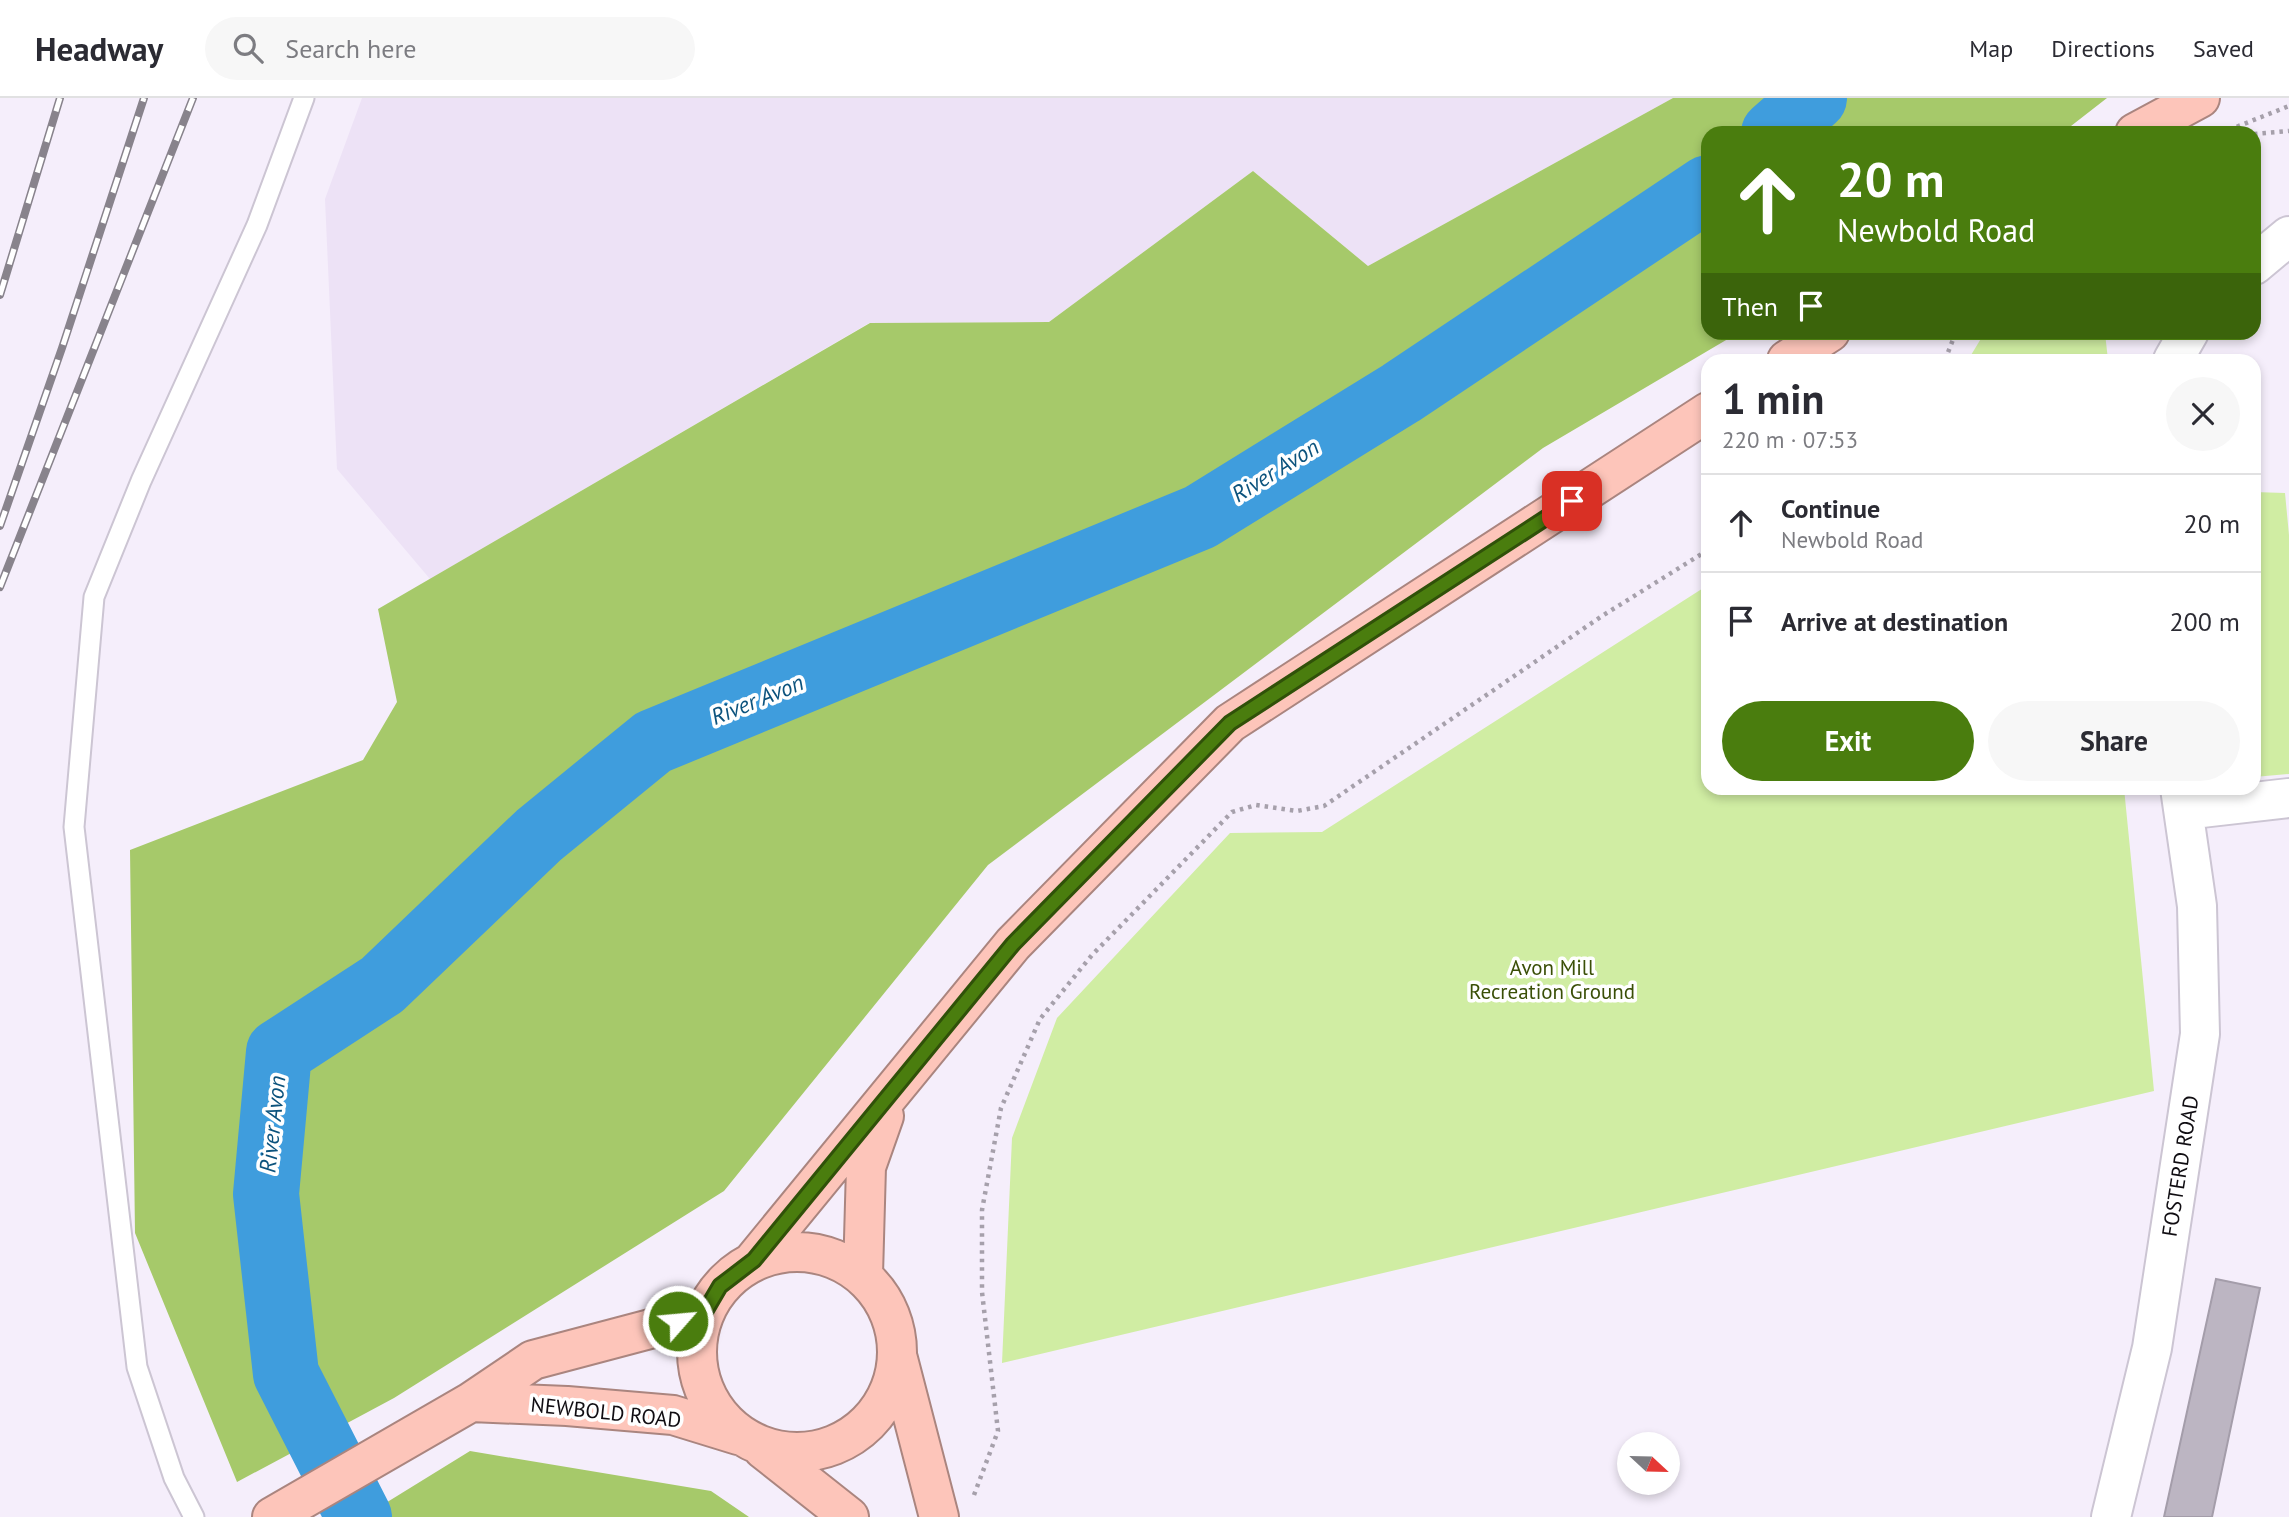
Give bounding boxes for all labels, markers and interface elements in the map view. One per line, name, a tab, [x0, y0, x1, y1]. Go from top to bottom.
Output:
search box	[205, 17, 695, 80]
text: Headway	[35, 27, 163, 70]
icon: search	[229, 29, 267, 67]
text: Search here	[285, 32, 416, 65]
text: Map	[1969, 33, 2013, 64]
text: Directions	[2051, 33, 2155, 64]
text: Saved	[2193, 33, 2254, 64]
text: 20 m	[1837, 147, 1944, 211]
icon: ahead	[1722, 154, 1813, 245]
text: Newbold Road	[1837, 209, 2035, 251]
icon: arrive	[1792, 287, 1830, 325]
text: Then	[1722, 290, 1778, 323]
text: 1 min	[1722, 371, 1824, 426]
button: close	[2166, 377, 2240, 451]
text: 220 m · 07:53	[1722, 425, 1858, 454]
water label: River Avon	[1226, 432, 1324, 508]
pin	[1542, 471, 1602, 531]
icon: arrive	[1553, 482, 1591, 520]
text: Continue	[1781, 492, 1880, 525]
icon: ahead	[1722, 504, 1760, 542]
text: 20 m	[2184, 507, 2240, 540]
text: Newbold Road	[1781, 525, 1924, 554]
icon: arrive	[1722, 602, 1760, 640]
text: Arrive at destination	[1781, 605, 2008, 638]
text: 200 m	[2169, 605, 2240, 638]
water label: River Avon	[706, 667, 808, 731]
button: Exit	[1722, 701, 1974, 781]
button: Share	[1988, 701, 2240, 781]
park label: Avon Mill Recreation Ground	[1469, 954, 1635, 1005]
water label: River Avon	[252, 1074, 292, 1174]
street label: FOSTERD ROAD	[2156, 1093, 2204, 1239]
position arrow	[641, 1284, 715, 1358]
street label: NEWBOLD ROAD	[529, 1391, 683, 1433]
north arrow	[1617, 1432, 1680, 1494]
map controls	[1617, 1432, 1680, 1495]

